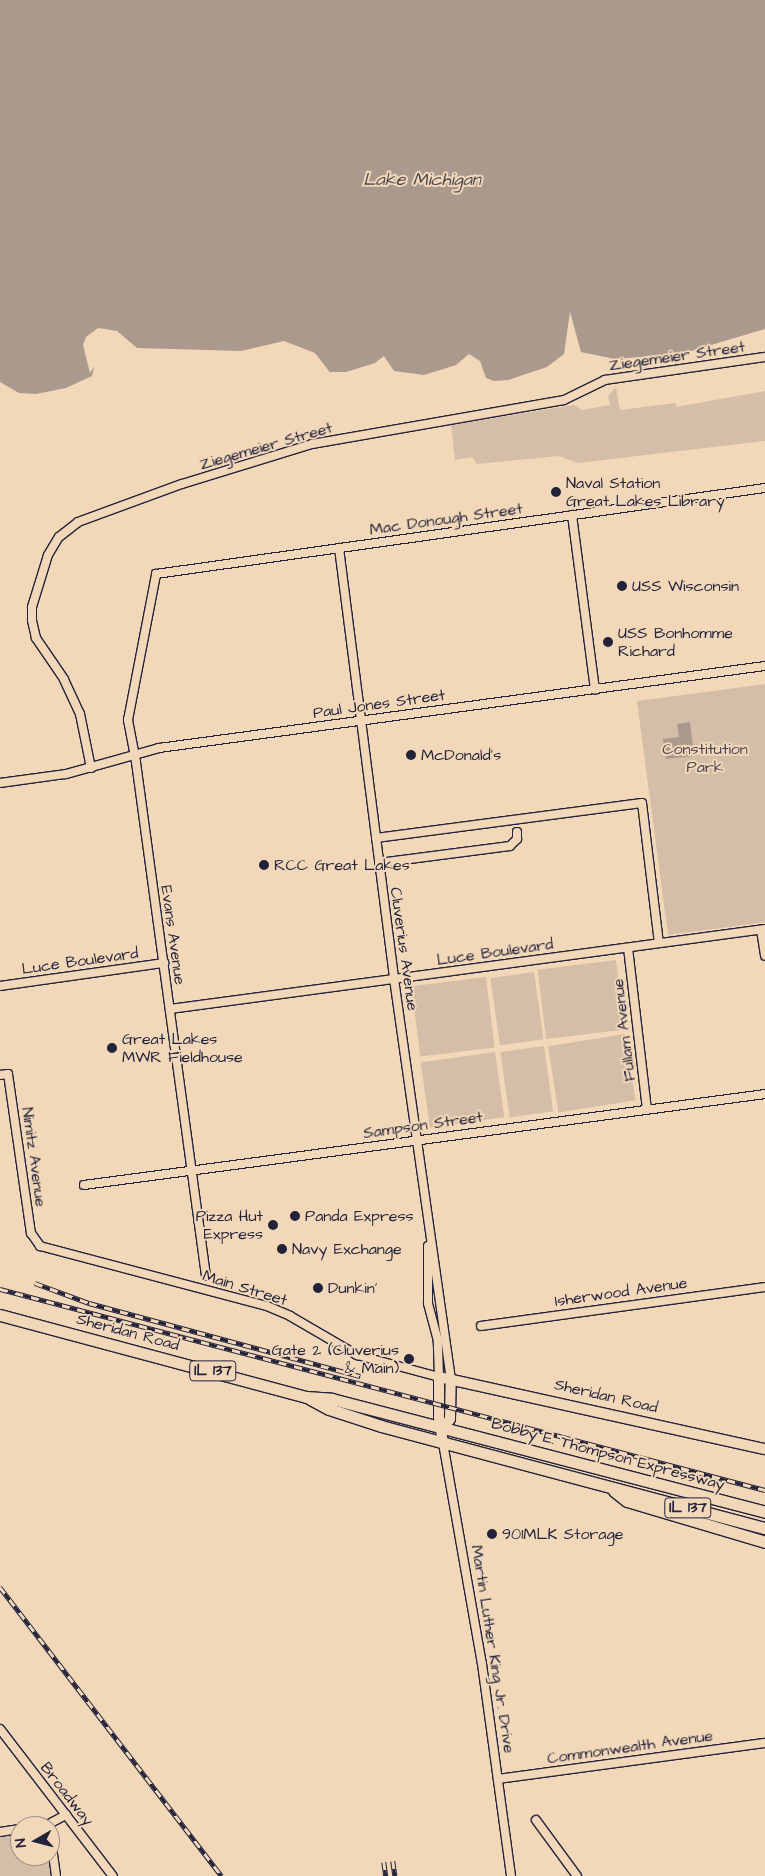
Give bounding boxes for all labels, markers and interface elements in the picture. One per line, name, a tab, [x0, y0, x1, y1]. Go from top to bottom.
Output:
water label: Lake Michigan	[363, 169, 481, 191]
street label: Ziegemeier Street	[608, 337, 746, 375]
street label: Ziegemeier Street	[197, 418, 335, 474]
place label: Naval Station Great Lakes Library	[566, 473, 725, 511]
marker: Naval Station Great Lakes Library	[550, 486, 562, 498]
street label: Mac Donough Street	[368, 499, 524, 539]
place label: USS Wisconsin	[632, 576, 739, 596]
marker: USS Wisconsin	[616, 580, 628, 592]
place label: USS Bonhomme Richard	[618, 623, 733, 661]
marker: USS Bonhomme Richard	[602, 636, 614, 648]
street label: Paul Jones Street	[312, 685, 446, 723]
park label: Constitution Park	[662, 739, 748, 777]
place label: McDonald's	[421, 745, 501, 765]
marker: McDonald's	[405, 749, 417, 761]
place label: RCC Great Lakes	[274, 855, 410, 875]
marker: RCC Great Lakes	[258, 859, 270, 871]
street label: Evans Avenue	[157, 884, 189, 986]
street label: Cluverius Avenue	[386, 886, 422, 1012]
street label: Luce Boulevard	[435, 934, 555, 970]
street label: Luce Boulevard	[20, 943, 140, 979]
street label: Fullam Avenue	[608, 978, 640, 1082]
place label: Great Lakes MWR Fieldhouse	[122, 1029, 243, 1067]
marker: Great Lakes MWR Fieldhouse	[106, 1042, 118, 1054]
street label: Nimitz Avenue	[18, 1106, 50, 1208]
street label: Sampson Street	[362, 1107, 484, 1143]
place label: Pizza Hut Express	[196, 1206, 263, 1244]
place label: Panda Express	[305, 1206, 414, 1226]
marker: Panda Express	[289, 1210, 301, 1222]
marker: Pizza Hut Express	[267, 1219, 279, 1231]
place label: Navy Exchange	[292, 1239, 402, 1259]
marker: Navy Exchange	[276, 1243, 288, 1255]
street label: Main Street	[200, 1266, 290, 1310]
street label: Isherwood Avenue	[554, 1273, 688, 1311]
place label: Dunkin'	[328, 1278, 377, 1298]
marker: Dunkin'	[312, 1282, 324, 1294]
street label: Sheridan Road	[75, 1309, 181, 1355]
place label: Gate 2 (Cluverius & Main)	[272, 1340, 399, 1378]
marker: Gate 2 (Cluverius & Main)	[403, 1353, 415, 1365]
road number: IL 137	[189, 1358, 237, 1384]
street label: Sheridan Road	[552, 1375, 660, 1417]
street label: Bobby E. Thompson Expressway	[489, 1414, 727, 1494]
road number: IL 137	[664, 1496, 712, 1520]
place label: 901MLK Storage	[502, 1524, 623, 1544]
marker: 901MLK Storage	[486, 1528, 498, 1540]
street label: Martin Luther King Jr. Drive	[467, 1544, 519, 1754]
street label: Commonwealth Avenue	[546, 1726, 714, 1768]
street label: Broadway	[36, 1758, 98, 1830]
north arrow	[10, 1816, 60, 1866]
text: N	[11, 1837, 32, 1849]

